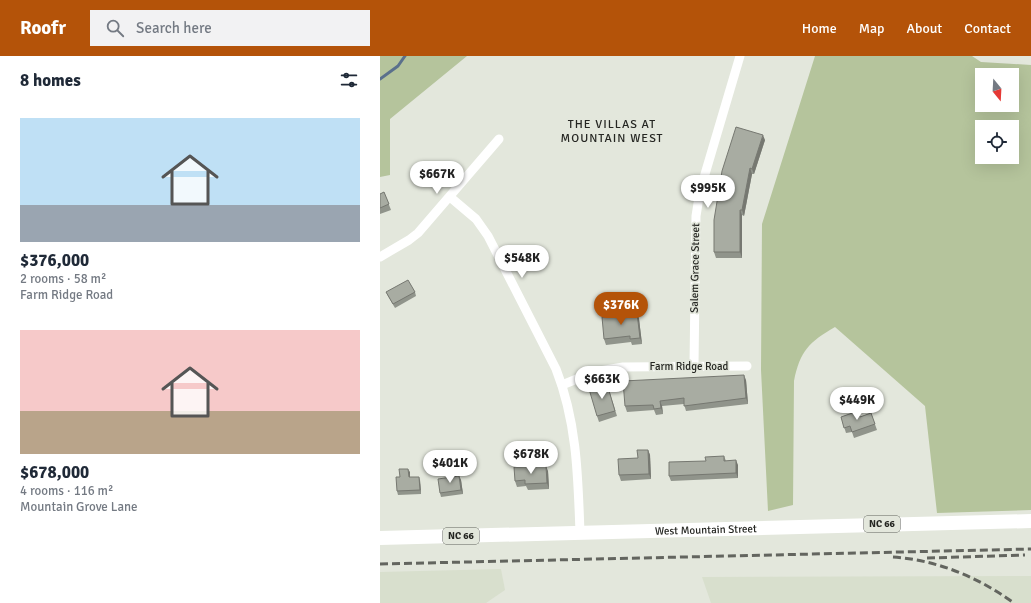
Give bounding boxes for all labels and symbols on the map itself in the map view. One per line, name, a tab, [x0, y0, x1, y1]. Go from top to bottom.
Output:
north arrow	[975, 68, 1019, 112]
district label: THE VILLAS AT MOUNTAIN WEST	[561, 117, 663, 146]
pin: $667K	[409, 161, 465, 195]
pin: $995K	[680, 175, 736, 209]
street label: Salem Grace Street	[688, 223, 702, 313]
pin: $548K	[494, 245, 550, 279]
pin: $376K	[593, 292, 649, 326]
street label: Farm Ridge Road	[650, 360, 729, 373]
pin: $663K	[574, 366, 630, 400]
pin: $449K	[829, 387, 885, 421]
pin: $678K	[503, 441, 559, 475]
pin: $401K	[422, 450, 478, 484]
road number: NC 66	[864, 516, 900, 532]
street label: West Mountain Street	[655, 522, 757, 537]
road number: NC 66	[443, 528, 479, 544]

